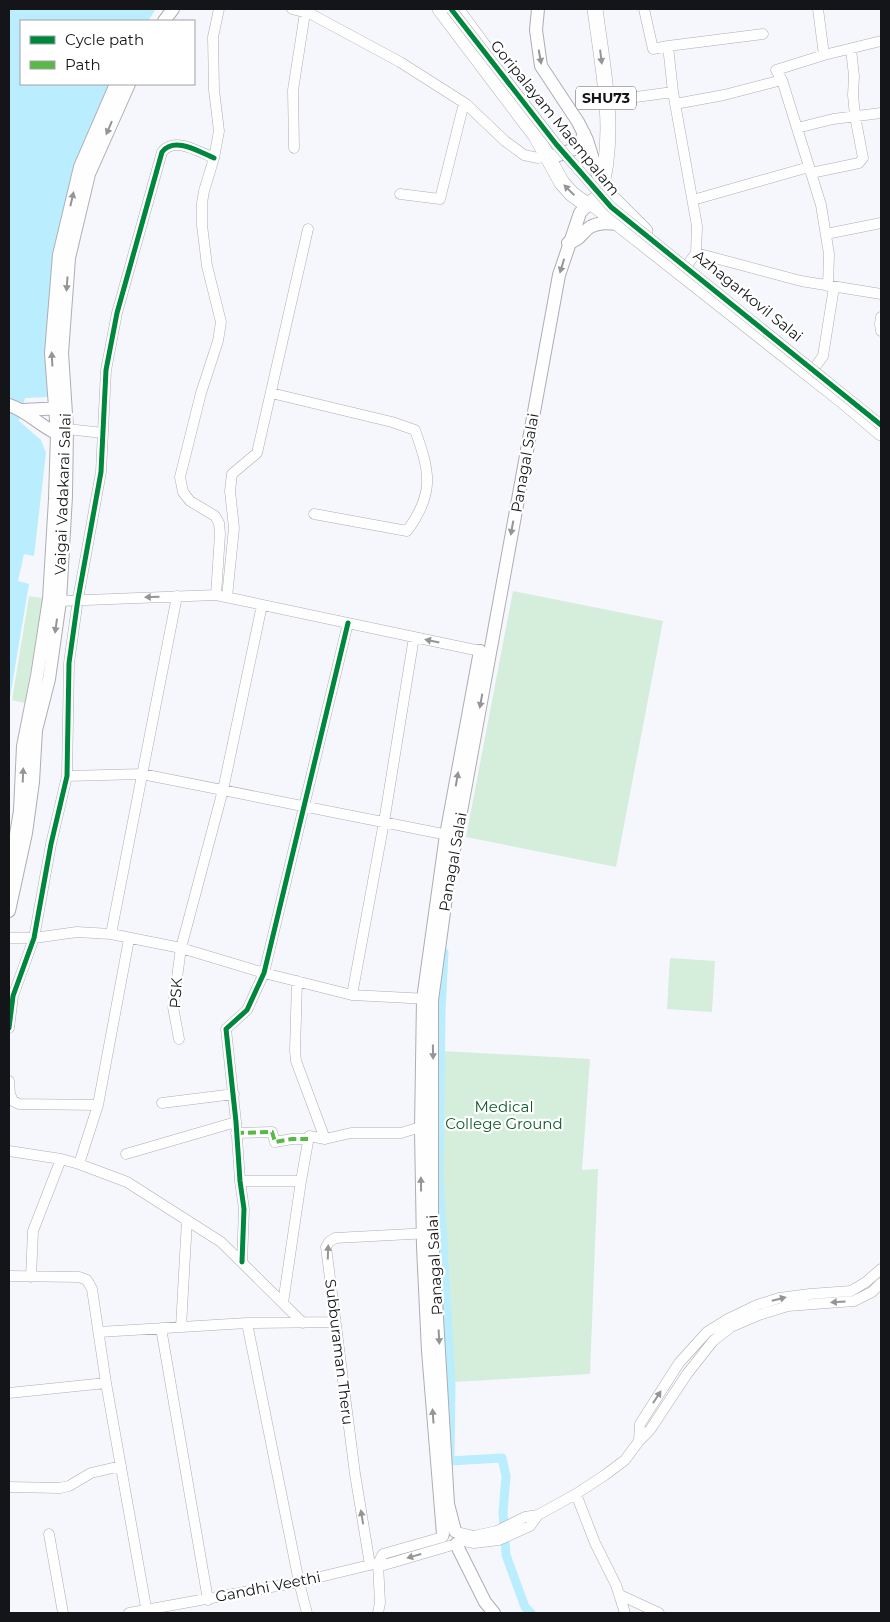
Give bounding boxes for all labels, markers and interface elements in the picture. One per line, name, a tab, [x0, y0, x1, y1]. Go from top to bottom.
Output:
legend	[20, 20, 195, 85]
text: Cycle path	[65, 30, 144, 49]
street label: Goripalayam Maempalam	[487, 36, 624, 199]
one-way arrow	[597, 49, 605, 65]
one-way arrow	[536, 50, 544, 66]
text: Path	[65, 55, 101, 74]
road number: SHU73	[576, 86, 636, 110]
one-way arrow	[105, 121, 113, 136]
one-way arrow	[563, 184, 575, 196]
one-way arrow	[68, 191, 76, 206]
street label: Azhagarkovil Salai	[690, 246, 807, 346]
one-way arrow	[557, 258, 565, 273]
one-way arrow	[63, 277, 71, 293]
one-way arrow	[47, 351, 55, 367]
street label: Panagal Salai	[506, 412, 543, 514]
street label: Vaigai Vadakarai Salai	[50, 413, 75, 575]
one-way arrow	[508, 521, 516, 537]
one-way arrow	[144, 593, 160, 601]
one-way arrow	[52, 618, 60, 634]
one-way arrow	[425, 637, 440, 645]
one-way arrow	[477, 693, 485, 709]
one-way arrow	[19, 767, 27, 783]
one-way arrow	[453, 771, 461, 787]
street label: Panagal Salai	[434, 811, 471, 913]
street label: PSK	[165, 977, 186, 1009]
one-way arrow	[429, 1044, 437, 1060]
park label: Medical College Ground	[445, 1097, 563, 1133]
one-way arrow	[417, 1176, 425, 1192]
street label: Panagal Salai	[422, 1214, 447, 1316]
one-way arrow	[324, 1244, 332, 1260]
street label: Subburaman Theru	[321, 1278, 358, 1426]
one-way arrow	[771, 1295, 786, 1303]
one-way arrow	[830, 1299, 846, 1307]
one-way arrow	[436, 1329, 444, 1345]
one-way arrow	[652, 1391, 661, 1404]
one-way arrow	[429, 1408, 437, 1424]
one-way arrow	[358, 1509, 366, 1525]
one-way arrow	[406, 1553, 421, 1561]
street label: Gandhi Veethi	[214, 1567, 322, 1606]

